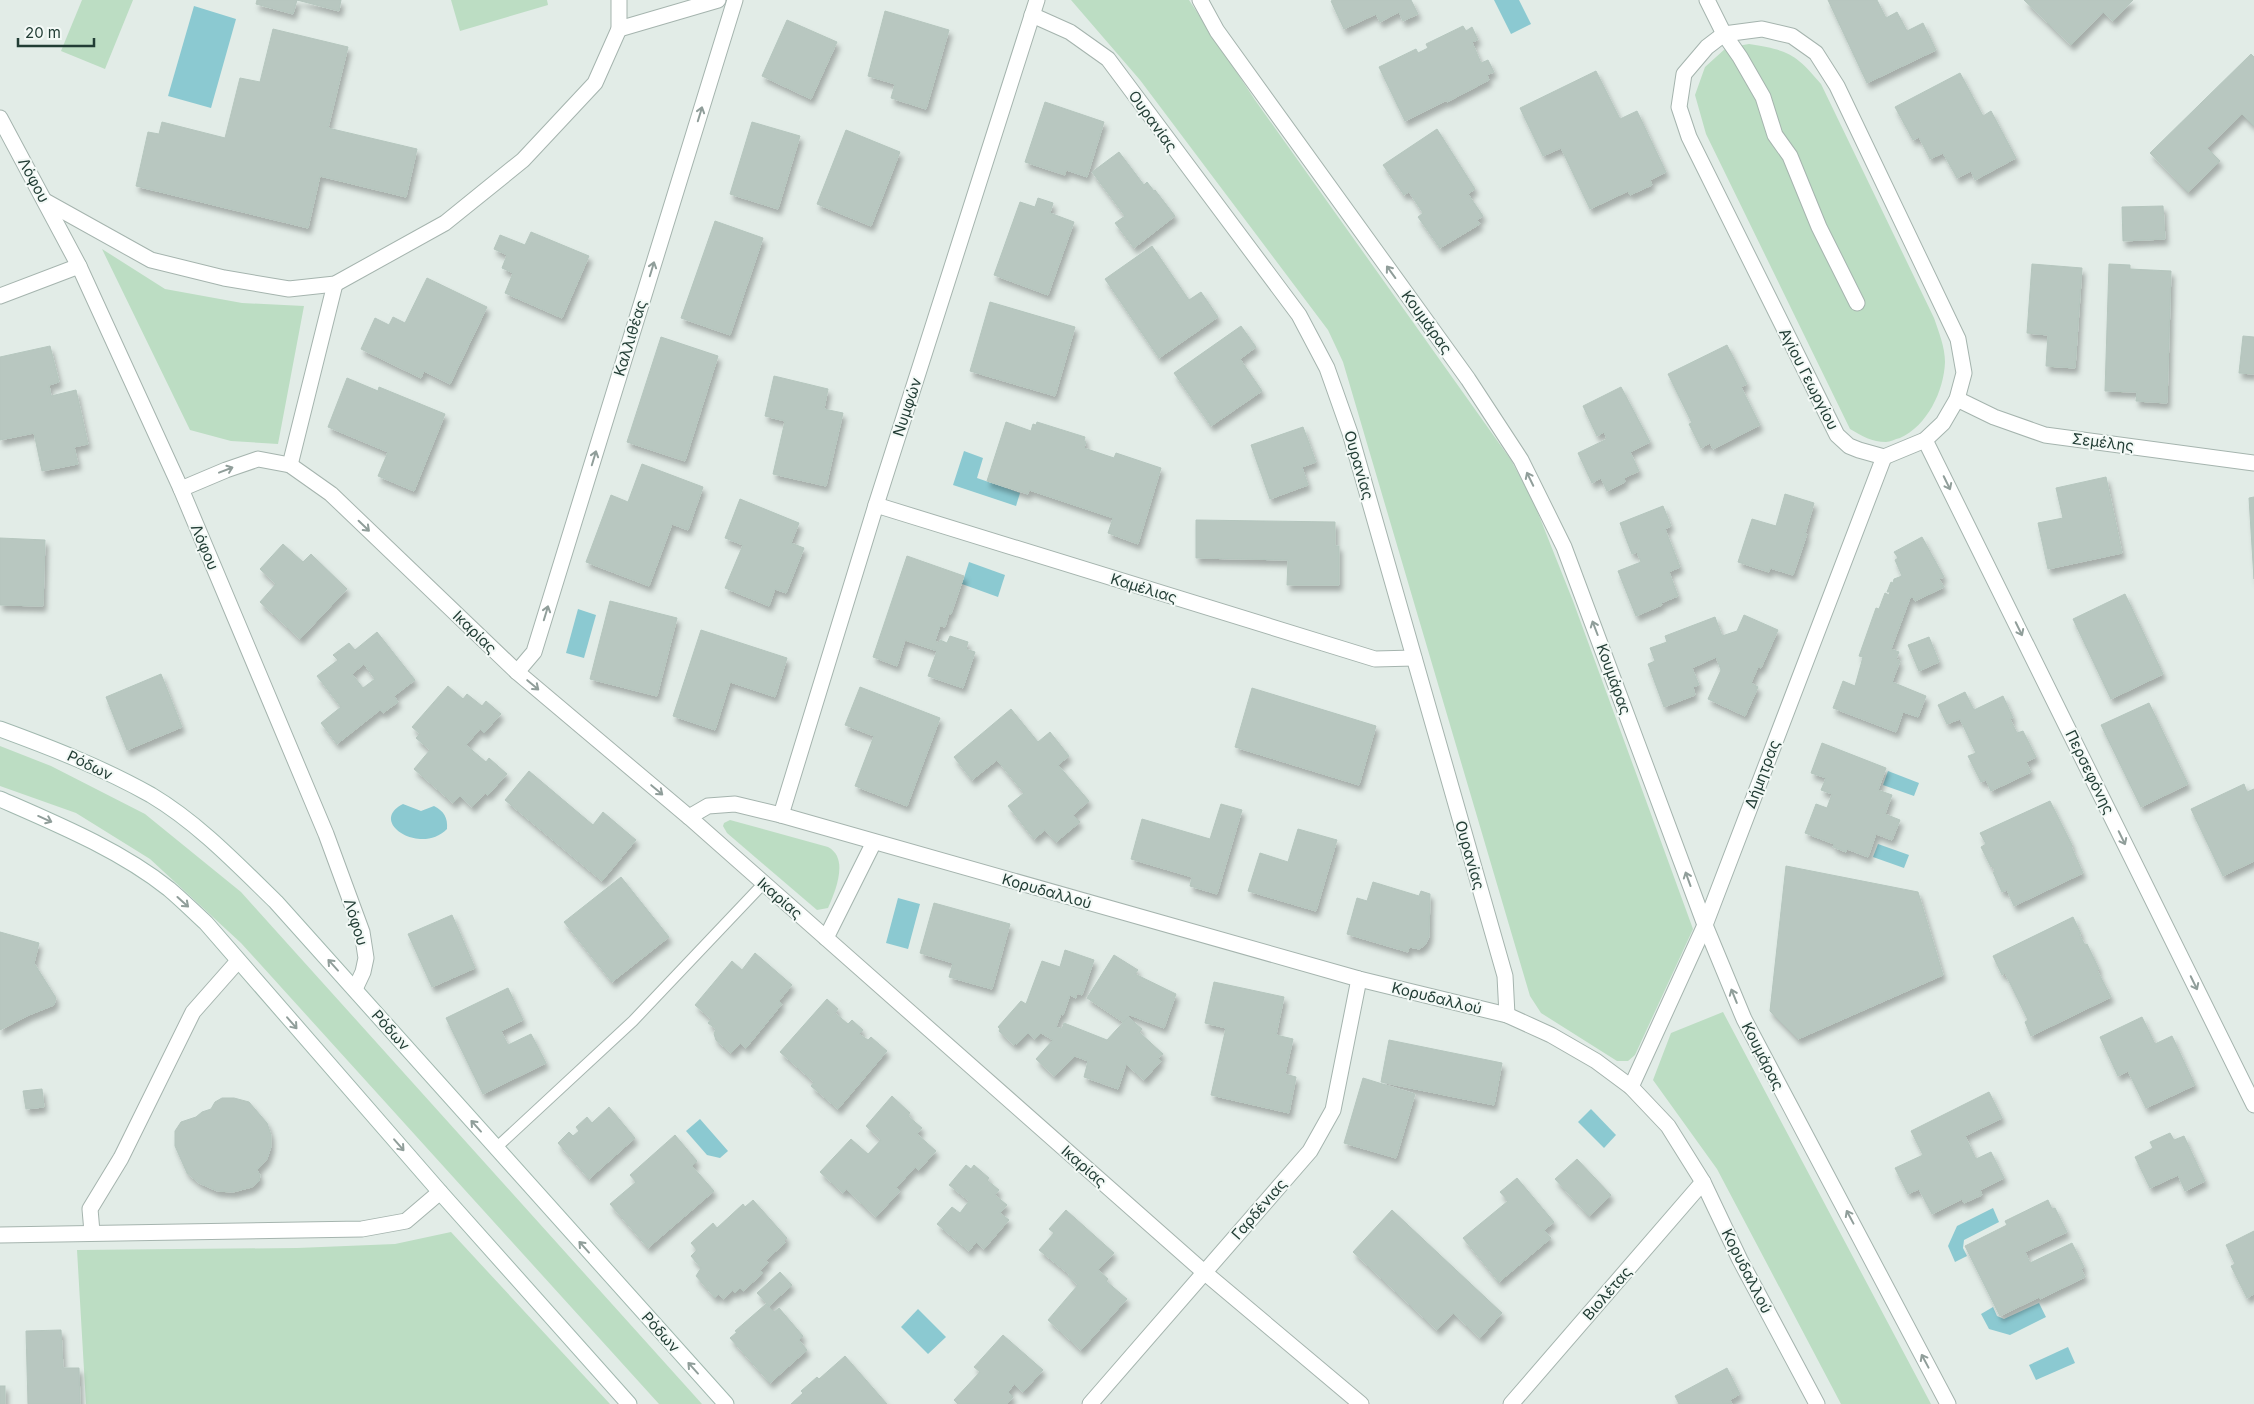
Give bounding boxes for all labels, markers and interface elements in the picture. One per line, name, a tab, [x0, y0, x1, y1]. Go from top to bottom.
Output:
scale bar	[18, 15, 94, 47]
text: 20 m	[25, 23, 61, 42]
street label: Ουρανίας	[1124, 87, 1182, 155]
one-way arrow	[695, 106, 705, 122]
street label: Λόφου	[14, 154, 54, 206]
one-way arrow	[647, 262, 657, 278]
one-way arrow	[1386, 265, 1396, 279]
street label: Κουμάρας	[1398, 287, 1456, 357]
street label: Καλλιθέας	[609, 298, 651, 378]
street label: Αγίου Γεωργίου	[1775, 325, 1843, 433]
street label: Νυμφών	[889, 375, 925, 439]
street label: Ουρανίας	[1340, 428, 1378, 502]
street label: Σεμέλης	[2071, 429, 2135, 455]
one-way arrow	[589, 450, 599, 466]
one-way arrow	[218, 465, 233, 474]
one-way arrow	[1525, 472, 1535, 487]
one-way arrow	[1942, 476, 1952, 491]
one-way arrow	[358, 520, 370, 532]
street label: Λόφου	[187, 521, 223, 573]
street label: Καμέλιας	[1108, 569, 1180, 607]
one-way arrow	[541, 606, 551, 622]
street label: Ικαρίας	[449, 607, 501, 657]
one-way arrow	[1590, 621, 1599, 636]
one-way arrow	[2015, 621, 2024, 636]
street label: Κουμάρας	[1592, 641, 1636, 717]
one-way arrow	[526, 679, 539, 690]
street label: Περσεφόνης	[2061, 727, 2119, 817]
street label: Δήμητρας	[1740, 737, 1784, 811]
street label: Ρόδων	[64, 746, 116, 784]
one-way arrow	[650, 785, 663, 796]
one-way arrow	[37, 814, 52, 824]
street label: Ουρανίας	[1451, 818, 1489, 892]
one-way arrow	[2117, 830, 2127, 845]
street label: Κορυδαλλού	[1000, 869, 1094, 913]
one-way arrow	[1683, 872, 1692, 887]
street label: Ικαρίας	[754, 873, 806, 923]
one-way arrow	[177, 896, 190, 908]
street label: Λόφου	[340, 896, 372, 948]
one-way arrow	[328, 959, 339, 972]
one-way arrow	[2190, 975, 2199, 990]
street label: Κορυδαλλού	[1390, 978, 1484, 1018]
one-way arrow	[1729, 988, 1738, 1003]
street label: Ρόδων	[368, 1006, 414, 1054]
one-way arrow	[286, 1016, 298, 1029]
street label: Κουμάρας	[1738, 1019, 1788, 1093]
one-way arrow	[471, 1119, 482, 1132]
one-way arrow	[393, 1139, 404, 1152]
street label: Ικαρίας	[1058, 1141, 1110, 1191]
street label: Γαρδένιας	[1227, 1175, 1291, 1243]
one-way arrow	[1845, 1210, 1854, 1225]
street label: Κορυδαλλού	[1718, 1226, 1776, 1316]
one-way arrow	[578, 1241, 590, 1254]
street label: Βιολέτας	[1578, 1262, 1636, 1324]
street label: Ρόδων	[638, 1308, 684, 1356]
one-way arrow	[1920, 1354, 1929, 1369]
one-way arrow	[687, 1362, 699, 1375]

